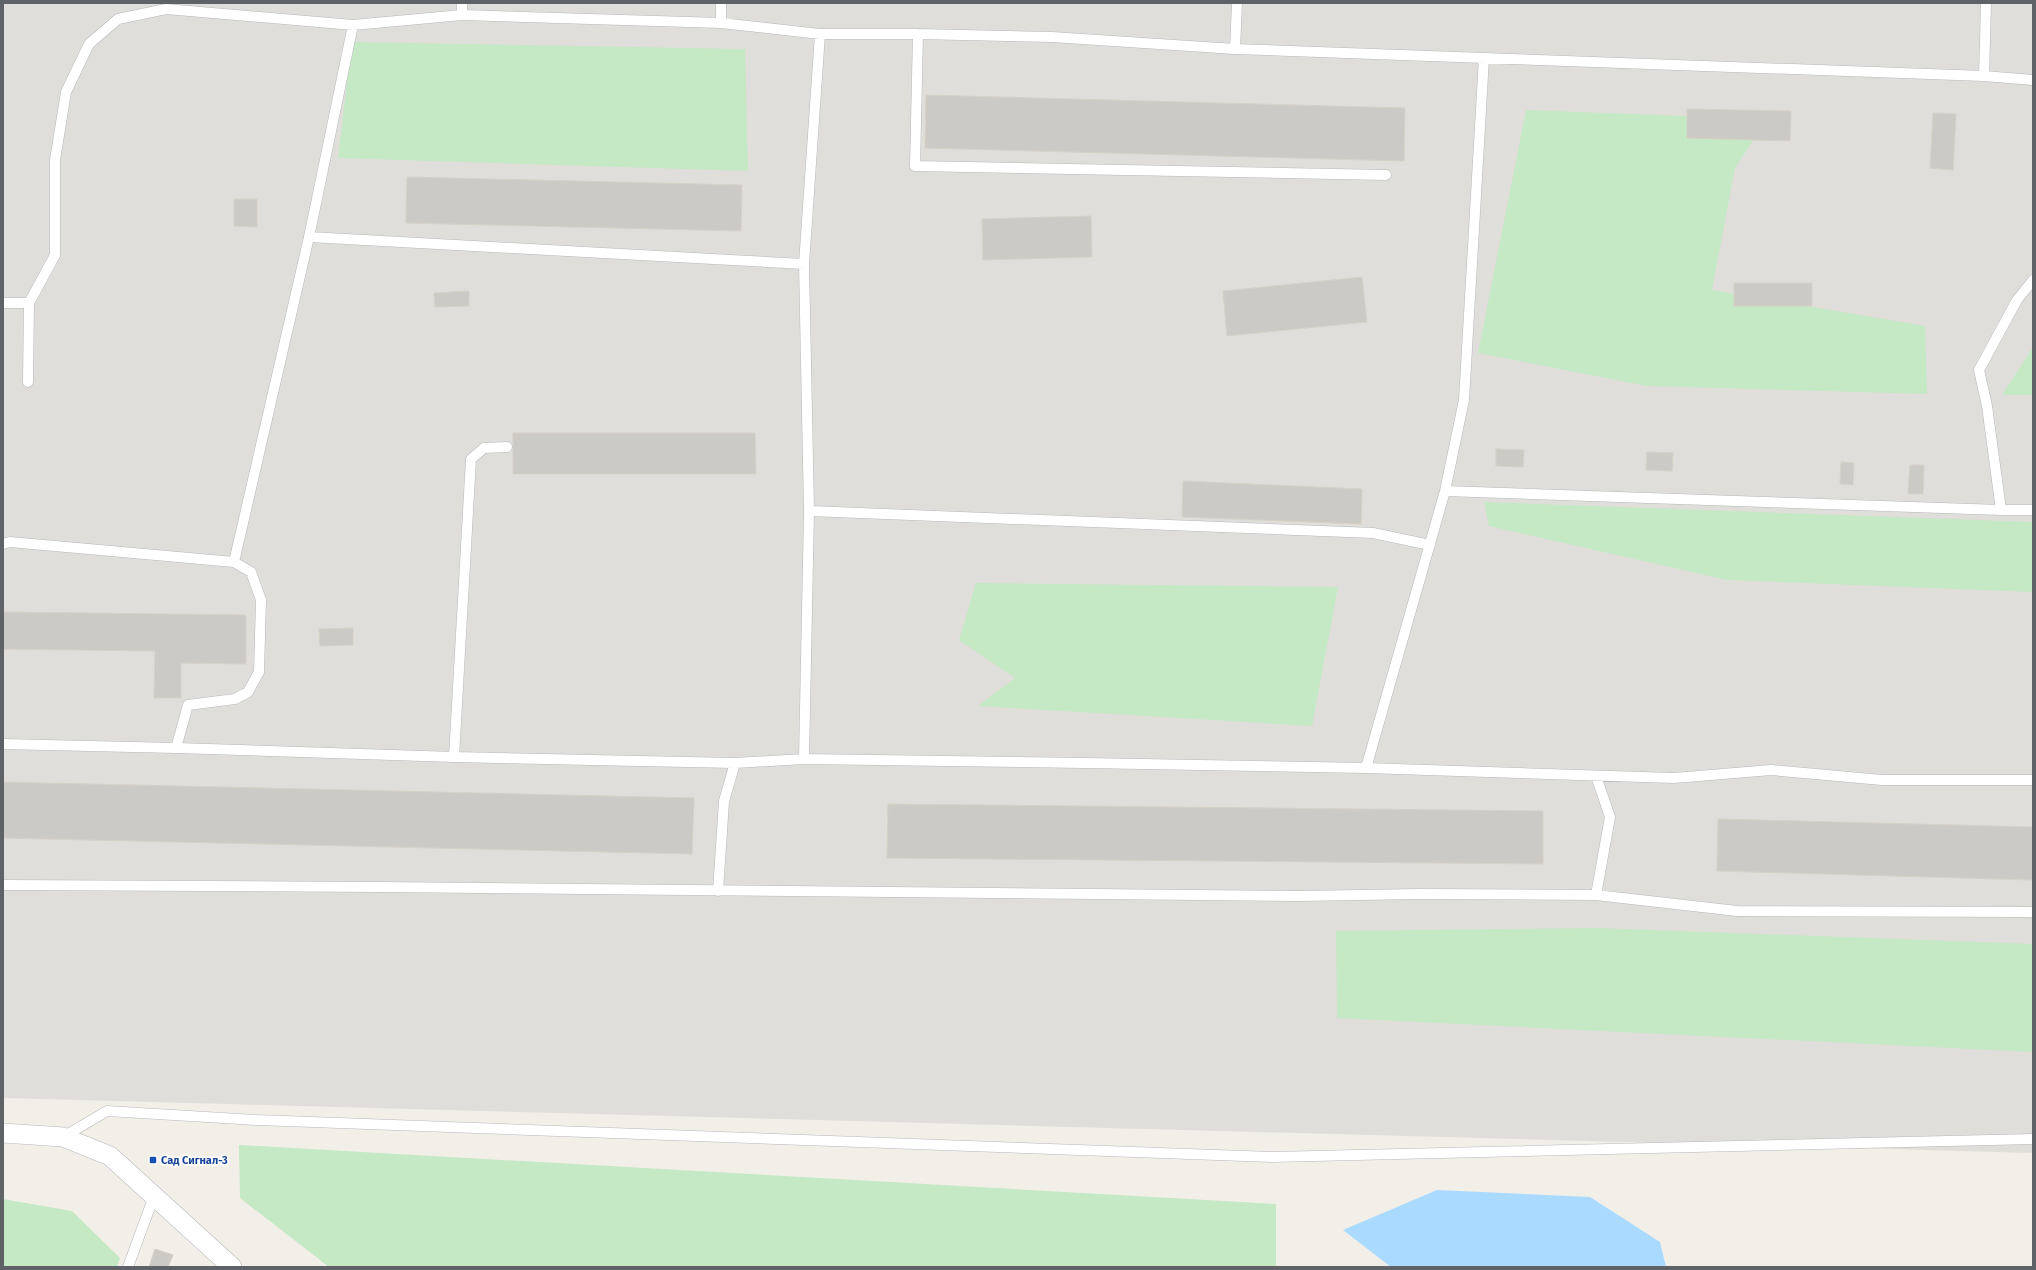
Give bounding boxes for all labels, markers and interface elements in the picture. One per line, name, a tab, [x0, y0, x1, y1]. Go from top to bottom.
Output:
place label: Сад Сигнал-3	[161, 1154, 228, 1167]
marker: Сад Сигнал-3	[148, 1155, 158, 1165]

